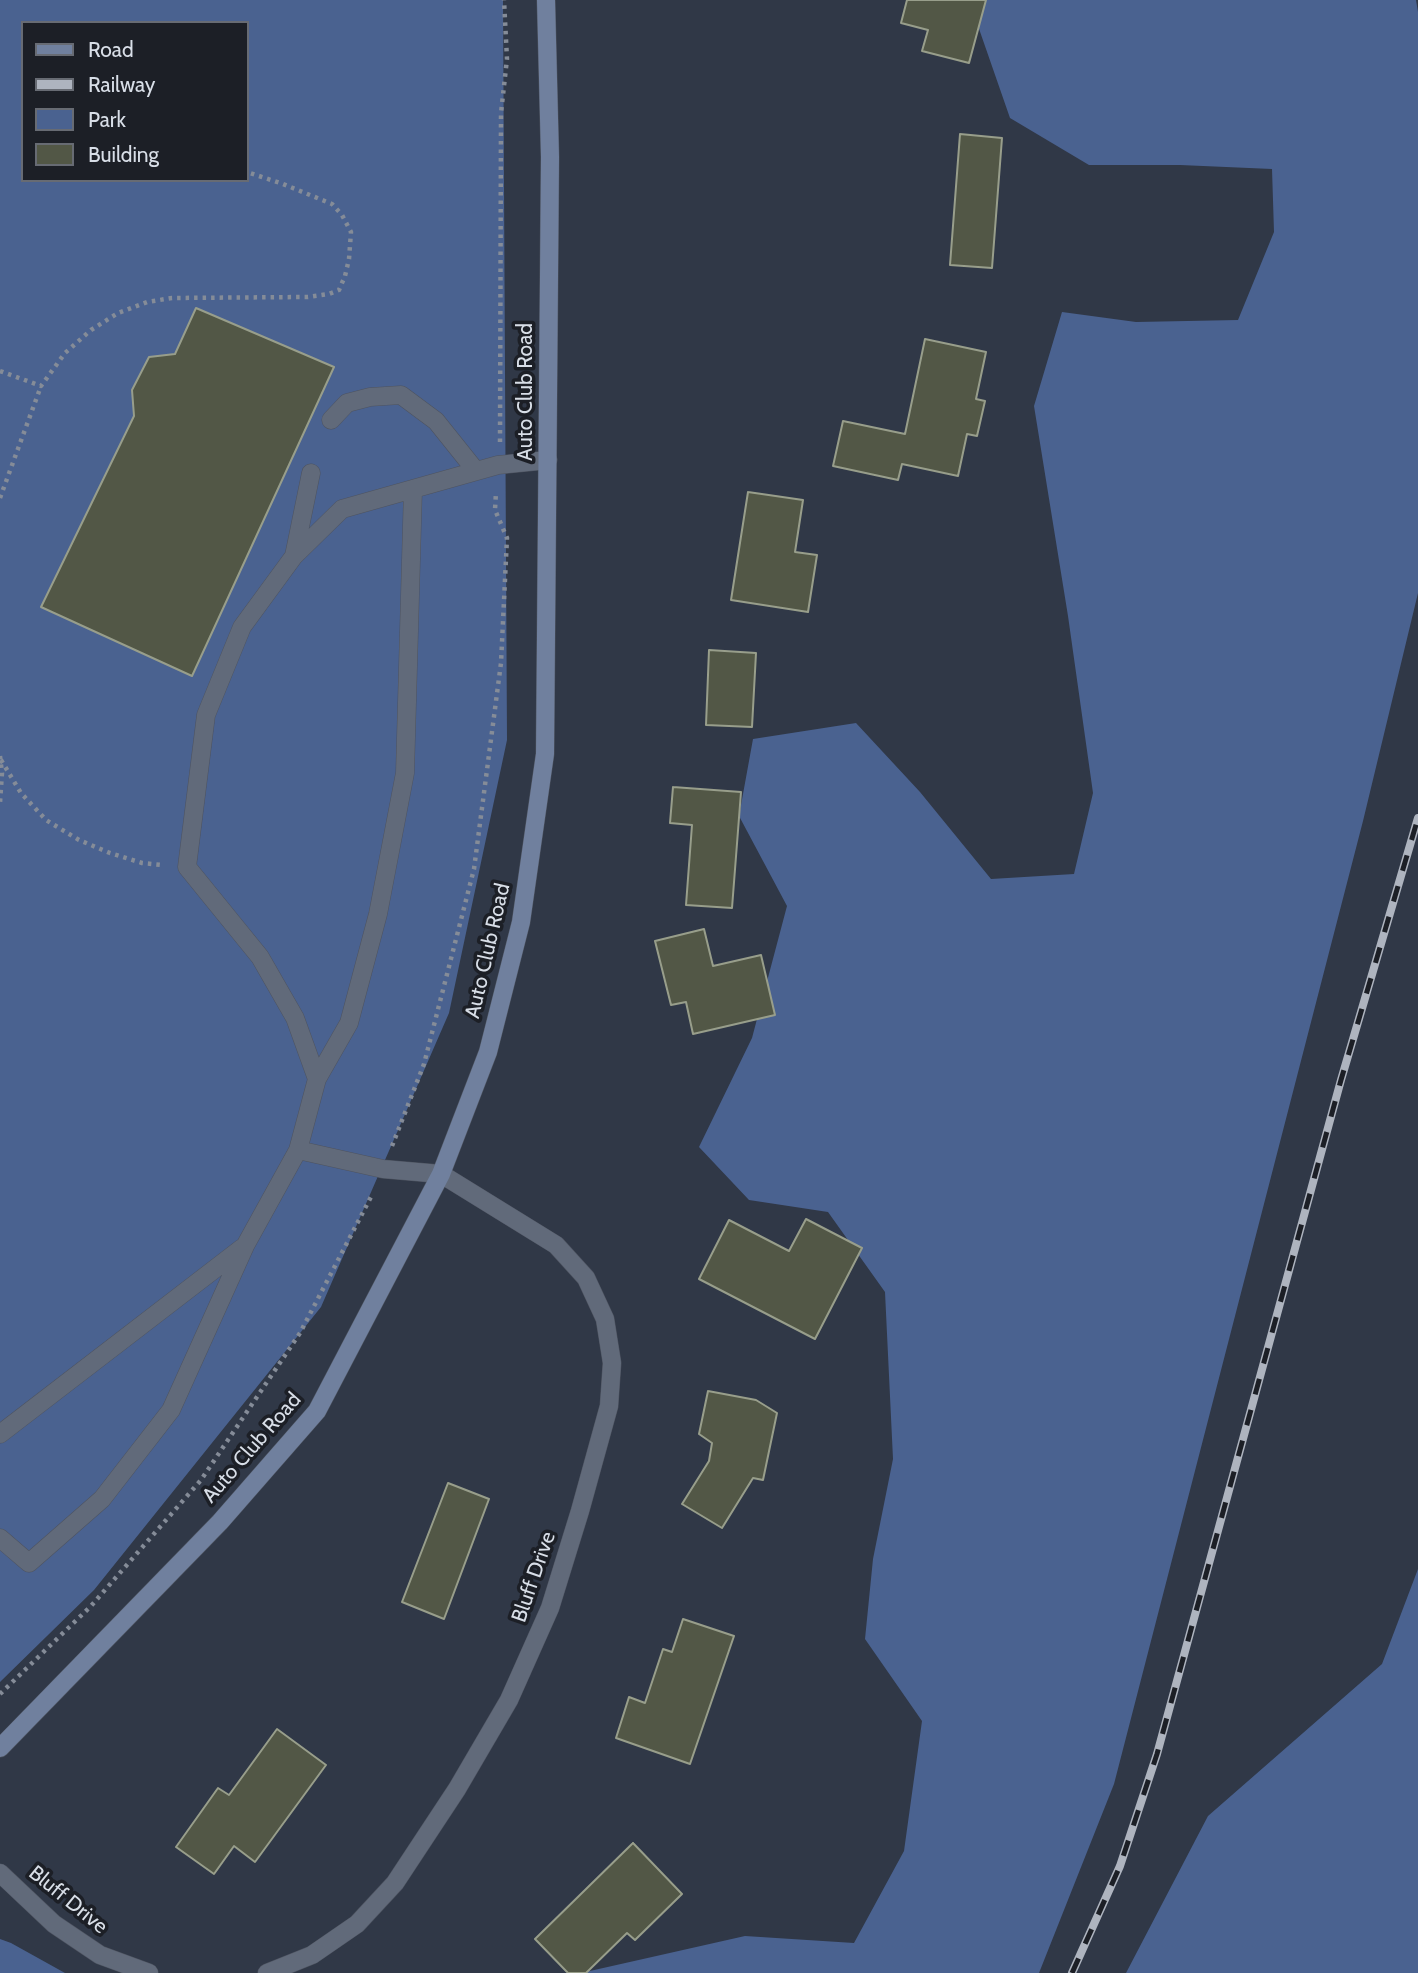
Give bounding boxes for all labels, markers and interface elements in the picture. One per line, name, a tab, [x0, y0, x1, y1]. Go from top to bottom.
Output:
legend	[21, 21, 248, 182]
text: Road	[88, 37, 134, 62]
text: Railway	[88, 72, 155, 97]
text: Park	[88, 107, 126, 132]
text: Building	[88, 142, 159, 167]
street label: Auto Club Road	[513, 323, 539, 461]
street label: Auto Club Road	[460, 881, 516, 1021]
street label: Auto Club Road	[197, 1388, 307, 1508]
street label: Bluff Drive	[507, 1528, 561, 1626]
street label: Bluff Drive	[24, 1861, 112, 1939]

